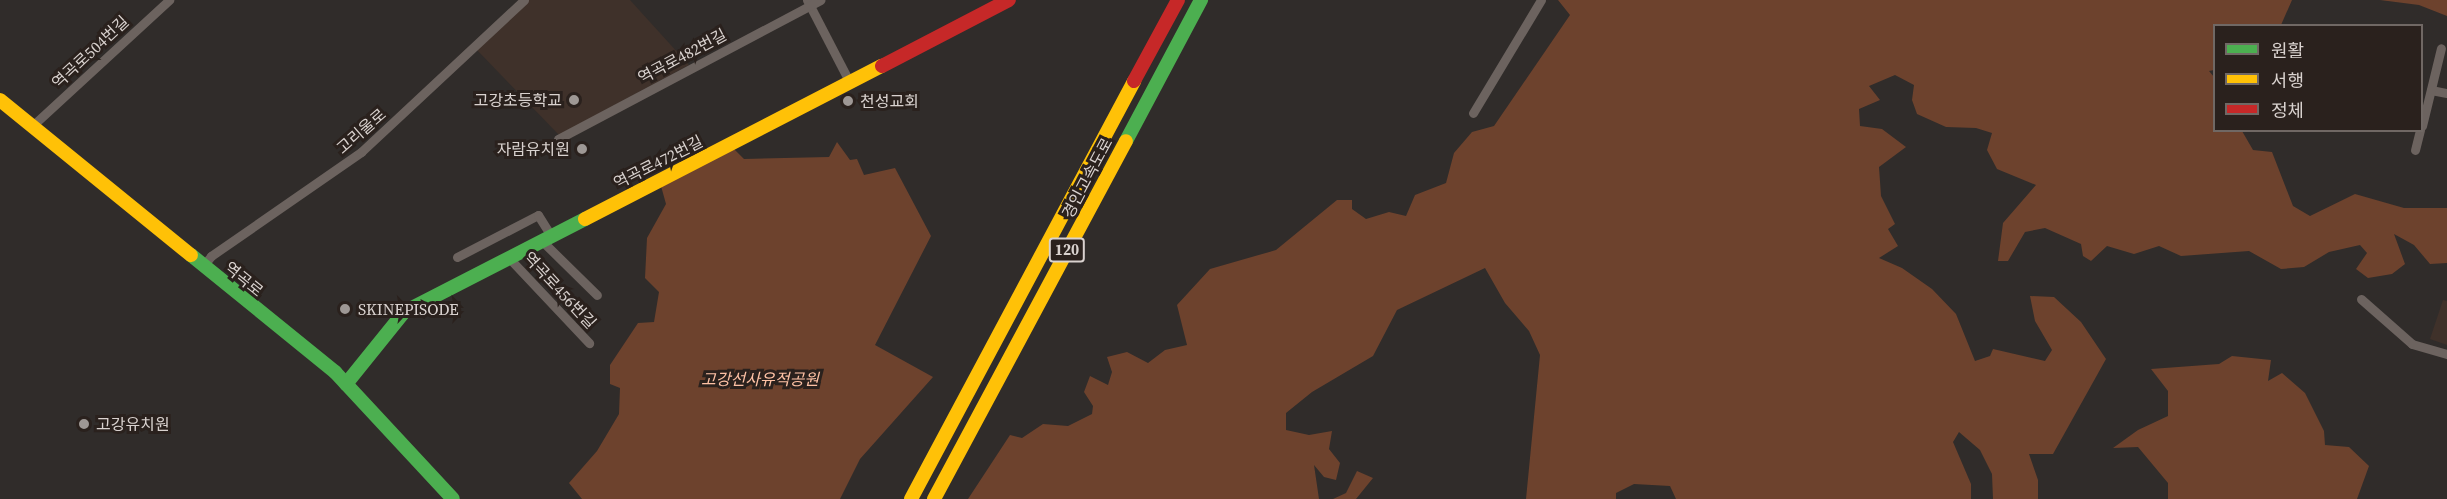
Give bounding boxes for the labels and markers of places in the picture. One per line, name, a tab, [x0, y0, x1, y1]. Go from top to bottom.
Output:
place label: 고강초등학교	[474, 90, 562, 110]
place label: 천성교회	[860, 91, 919, 111]
marker: 고강초등학교	[567, 93, 581, 107]
marker: 천성교회	[841, 94, 855, 108]
place label: 자람유치원	[496, 139, 570, 159]
marker: 자람유치원	[575, 142, 589, 156]
place label: SKINEPISODE	[358, 299, 459, 319]
marker: SKINEPISODE	[336, 300, 354, 318]
place label: 고강유치원	[96, 414, 170, 434]
marker: 고강유치원	[77, 417, 91, 431]

